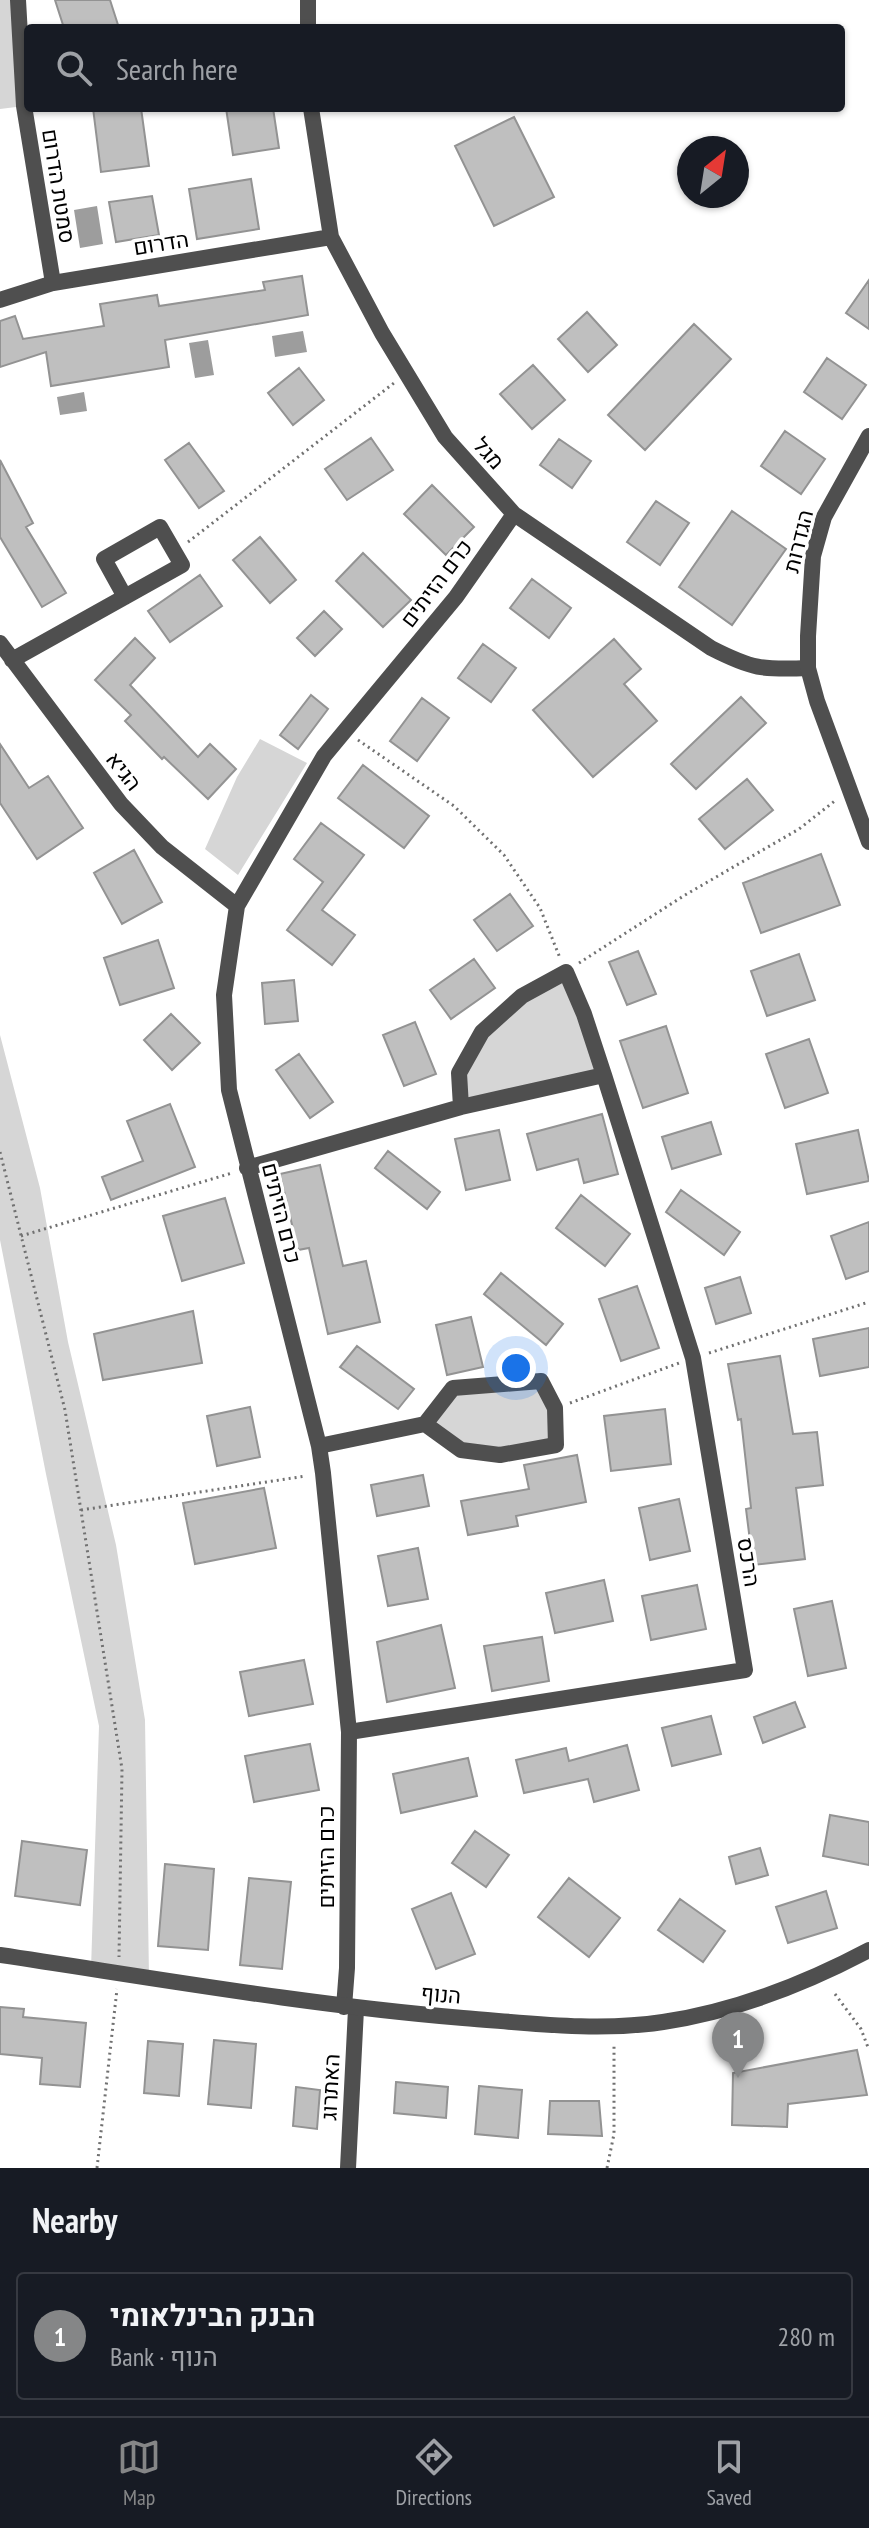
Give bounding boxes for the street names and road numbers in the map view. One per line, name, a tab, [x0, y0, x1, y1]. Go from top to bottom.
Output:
street label: סמטת הדרום	[36, 127, 82, 245]
street label: הדרום	[131, 225, 191, 261]
street label: מגל	[467, 431, 511, 475]
street label: הגדרות	[777, 507, 819, 575]
street label: כרם הזיתים	[394, 533, 478, 633]
street label: הגיא	[100, 746, 148, 796]
street label: כרם הזיתים	[256, 1160, 308, 1266]
street label: הרכס	[731, 1535, 767, 1589]
street label: כרם הזיתים	[312, 1806, 340, 1908]
street label: הנוף	[420, 1978, 462, 2010]
street label: האתרוג	[314, 2053, 346, 2121]

